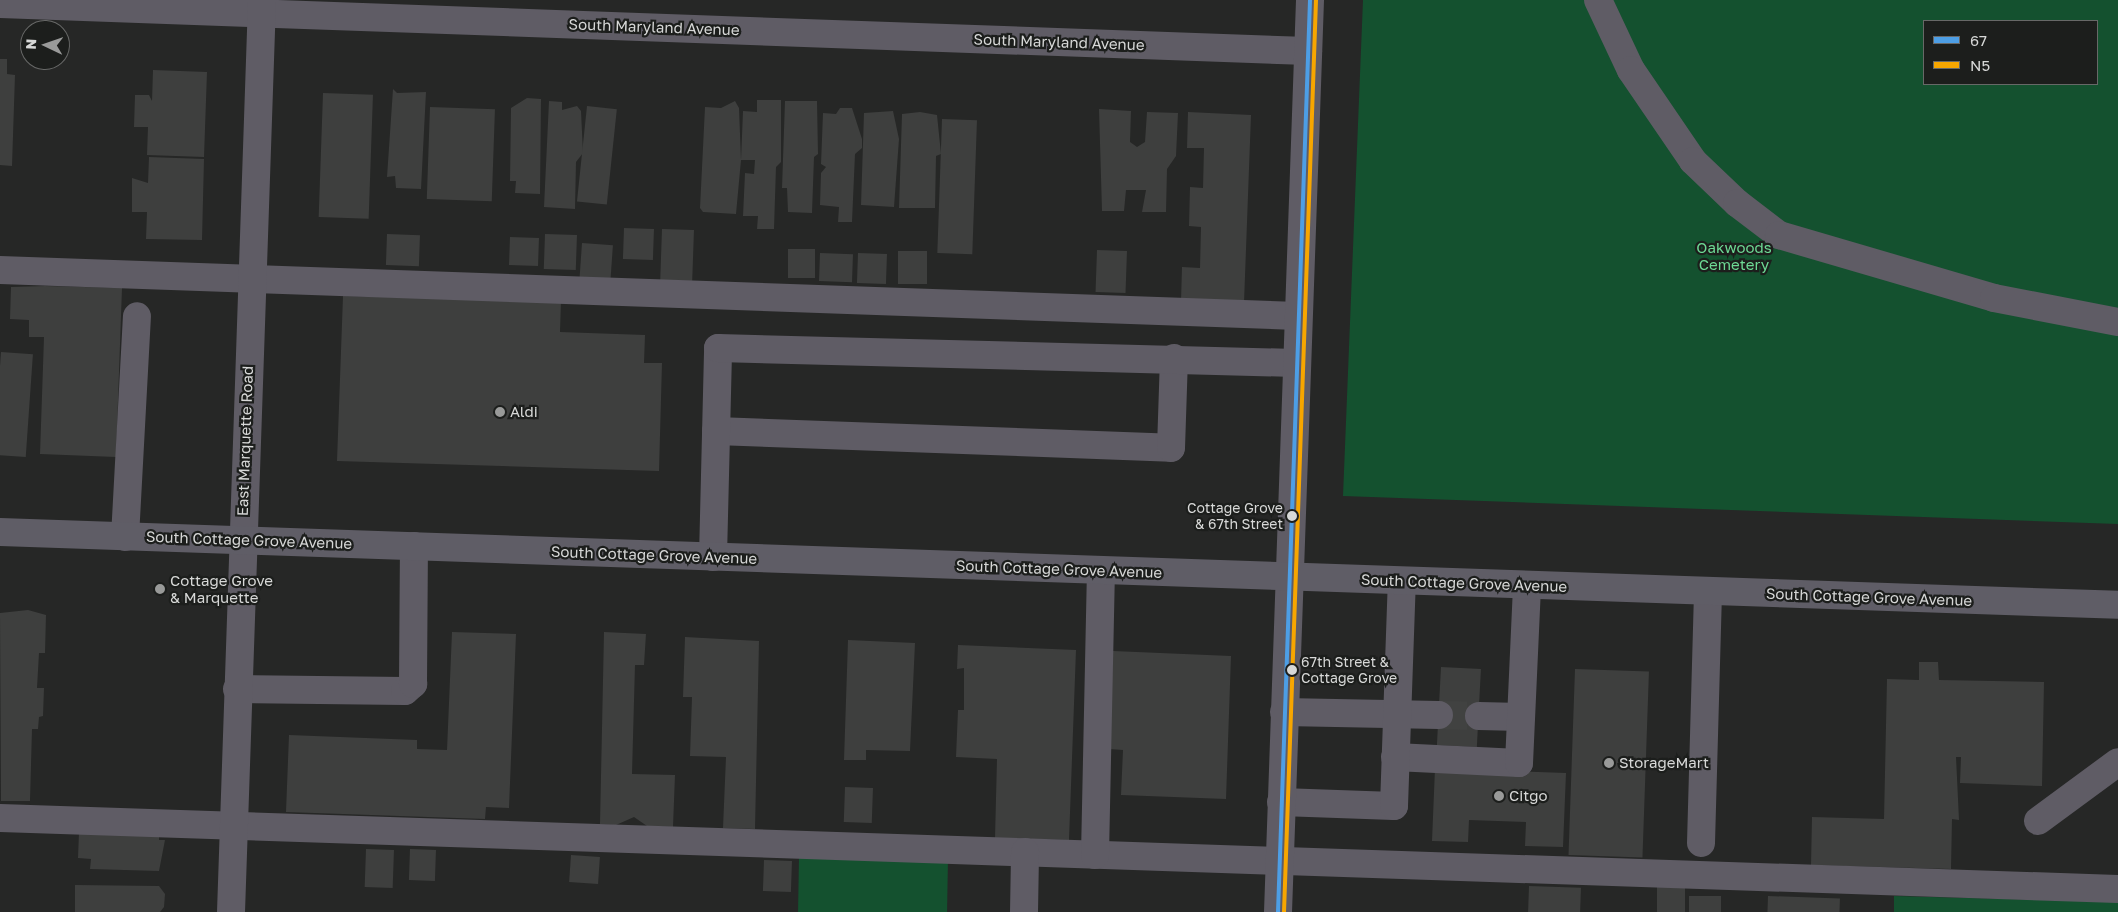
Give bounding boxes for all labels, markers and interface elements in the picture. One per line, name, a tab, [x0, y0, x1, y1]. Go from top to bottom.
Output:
street label: South Maryland Avenue	[568, 15, 740, 39]
north arrow	[20, 20, 70, 70]
legend	[1923, 20, 2098, 85]
street label: South Maryland Avenue	[973, 30, 1145, 54]
text: 67	[1970, 31, 1987, 49]
text: N	[22, 38, 39, 50]
text: N5	[1970, 56, 1990, 74]
park label: Oakwoods Cemetery	[1696, 238, 1772, 273]
street label: East Marquette Road	[233, 366, 257, 516]
place label: Aldi	[510, 403, 538, 421]
marker: Aldi	[494, 406, 506, 418]
place label: Cottage Grove & 67th Street	[1187, 500, 1283, 532]
marker: Cottage Grove & 67th Street	[1287, 511, 1297, 521]
street label: South Cottage Grove Avenue	[146, 527, 352, 553]
street label: South Cottage Grove Avenue	[551, 542, 757, 568]
street label: South Cottage Grove Avenue	[956, 556, 1162, 582]
street label: South Cottage Grove Avenue	[1361, 570, 1567, 596]
place label: Cottage Grove & Marquette	[170, 571, 273, 606]
marker: Cottage Grove & Marquette	[154, 583, 166, 595]
street label: South Cottage Grove Avenue	[1766, 584, 1972, 610]
place label: 67th Street & Cottage Grove	[1301, 654, 1397, 686]
marker: 67th Street & Cottage Grove	[1287, 665, 1297, 675]
place label: StorageMart	[1619, 754, 1709, 772]
marker: StorageMart	[1603, 757, 1615, 769]
place label: Citgo	[1509, 787, 1547, 805]
marker: Citgo	[1493, 790, 1505, 802]

